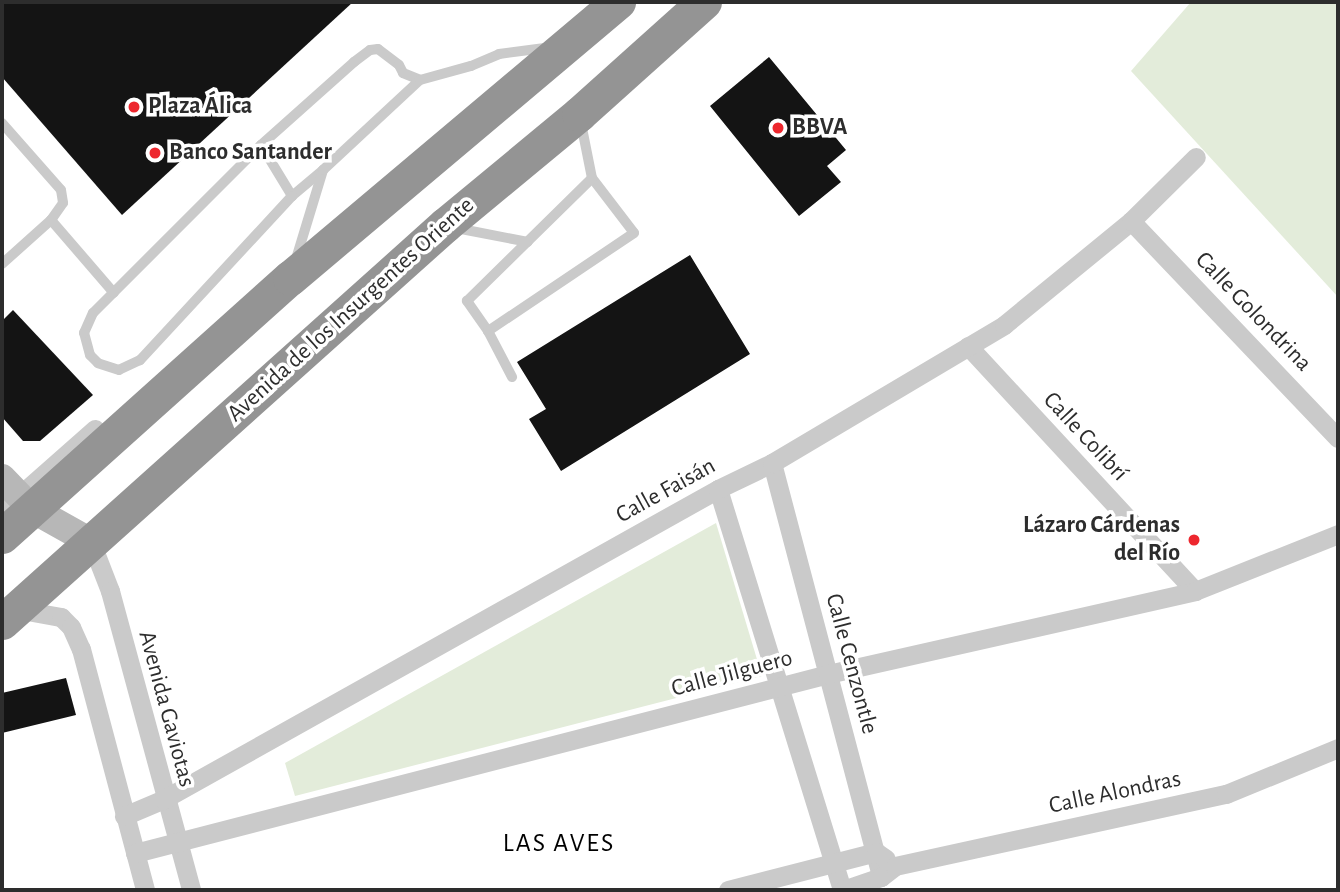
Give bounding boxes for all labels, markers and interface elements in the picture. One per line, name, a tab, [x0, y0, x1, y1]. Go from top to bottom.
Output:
place label: Plaza Álica	[148, 93, 252, 121]
marker: Plaza Álica	[126, 99, 142, 115]
place label: BBVA	[792, 114, 847, 142]
marker: BBVA	[770, 120, 786, 136]
place label: Banco Santander	[169, 139, 332, 167]
marker: Banco Santander	[147, 145, 163, 161]
street label: Avenida de los Insurgentes Oriente	[222, 192, 480, 428]
street label: Calle Golondrina	[1189, 246, 1317, 378]
street label: Calle Colibrí	[1036, 386, 1134, 488]
street label: Calle Faisán	[611, 452, 721, 530]
place label: Lázaro Cárdenas del Río	[1023, 512, 1180, 568]
marker: Lázaro Cárdenas del Río	[1186, 532, 1202, 548]
street label: Calle Cenzontle	[818, 591, 884, 737]
street label: Avenida Gaviotas	[131, 628, 201, 790]
street label: Calle Jilguero	[668, 644, 796, 704]
street label: Calle Alondras	[1046, 765, 1184, 821]
district label: LAS AVES	[504, 828, 614, 860]

